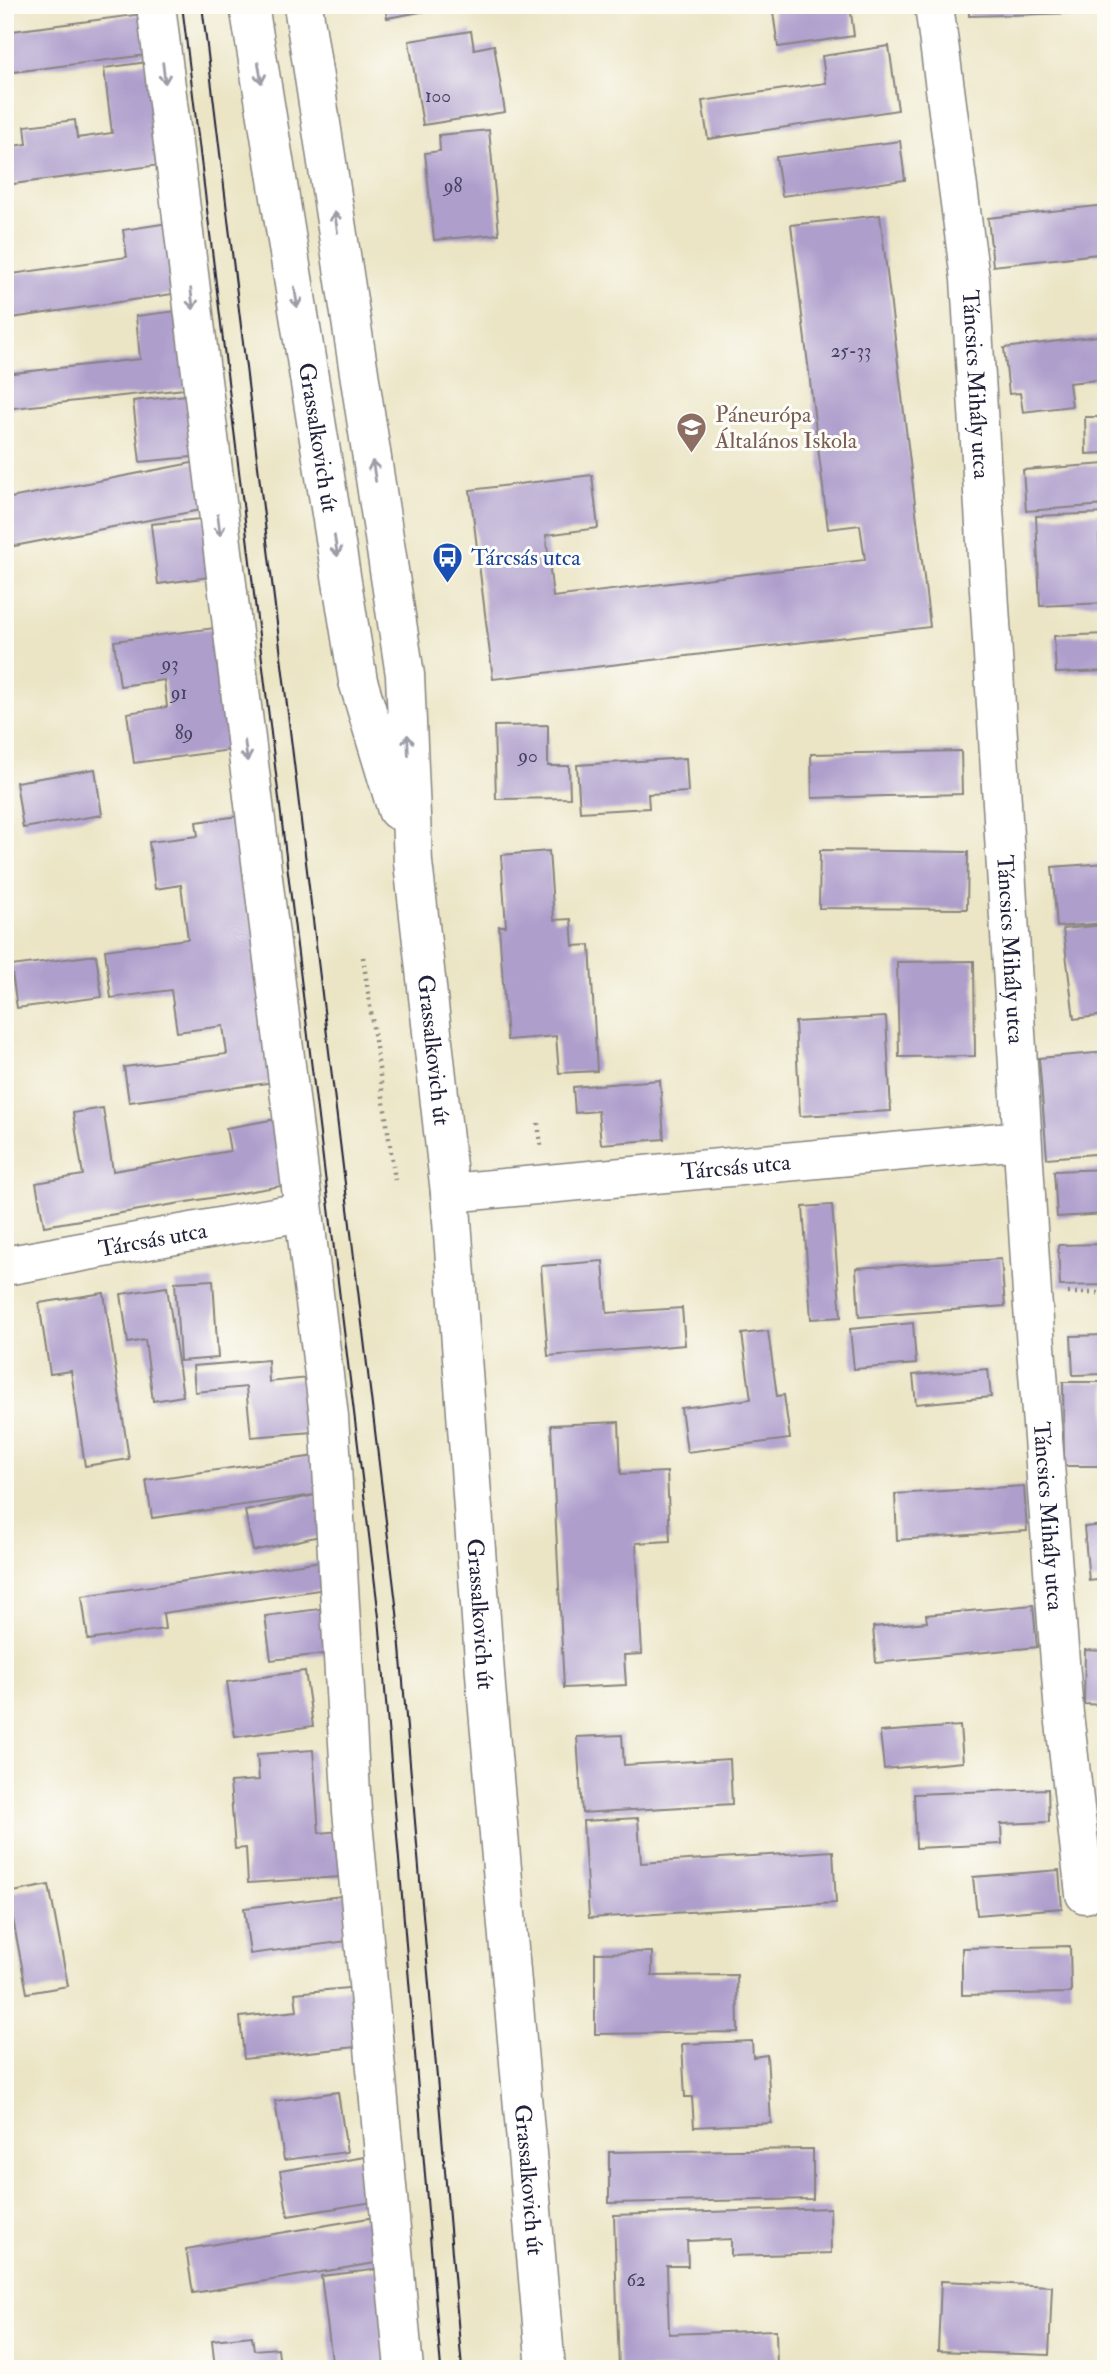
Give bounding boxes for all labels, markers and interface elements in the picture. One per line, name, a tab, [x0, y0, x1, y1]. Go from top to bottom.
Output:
one-way arrow	[158, 61, 171, 84]
one-way arrow	[254, 61, 267, 84]
house number: 100	[425, 84, 451, 108]
house number: 98	[442, 174, 462, 198]
one-way arrow	[329, 211, 342, 233]
one-way arrow	[290, 285, 303, 308]
one-way arrow	[185, 287, 198, 310]
street label: Táncsics Mihály utca	[956, 289, 996, 481]
house number: 25-33	[831, 339, 871, 363]
street label: Grassalkovich út	[292, 360, 345, 515]
place label: Páneurópa Általános Iskola	[714, 400, 858, 455]
school or university icon: Páneurópa Általános Iskola	[675, 410, 709, 454]
one-way arrow	[367, 460, 380, 483]
one-way arrow	[212, 513, 225, 536]
one-way arrow	[330, 534, 343, 557]
bus stop icon: Tárcsás utca	[431, 540, 465, 584]
place label: Tárcsás utca	[471, 543, 581, 572]
house number: 93	[159, 652, 179, 676]
house number: 91	[169, 681, 187, 705]
house number: 89	[175, 721, 193, 745]
one-way arrow	[402, 733, 415, 756]
one-way arrow	[240, 739, 253, 761]
house number: 90	[516, 744, 538, 768]
street label: Táncsics Mihály utca	[990, 854, 1031, 1045]
street label: Grassalkovich út	[411, 973, 456, 1127]
street label: Tárcsás utca	[680, 1147, 792, 1187]
street label: Tárcsás utca	[96, 1215, 210, 1264]
street label: Táncsics Mihály utca	[1027, 1420, 1070, 1612]
street label: Grassalkovich út	[460, 1537, 500, 1691]
street label: Grassalkovich út	[508, 2103, 550, 2257]
house number: 62	[626, 2268, 646, 2292]

